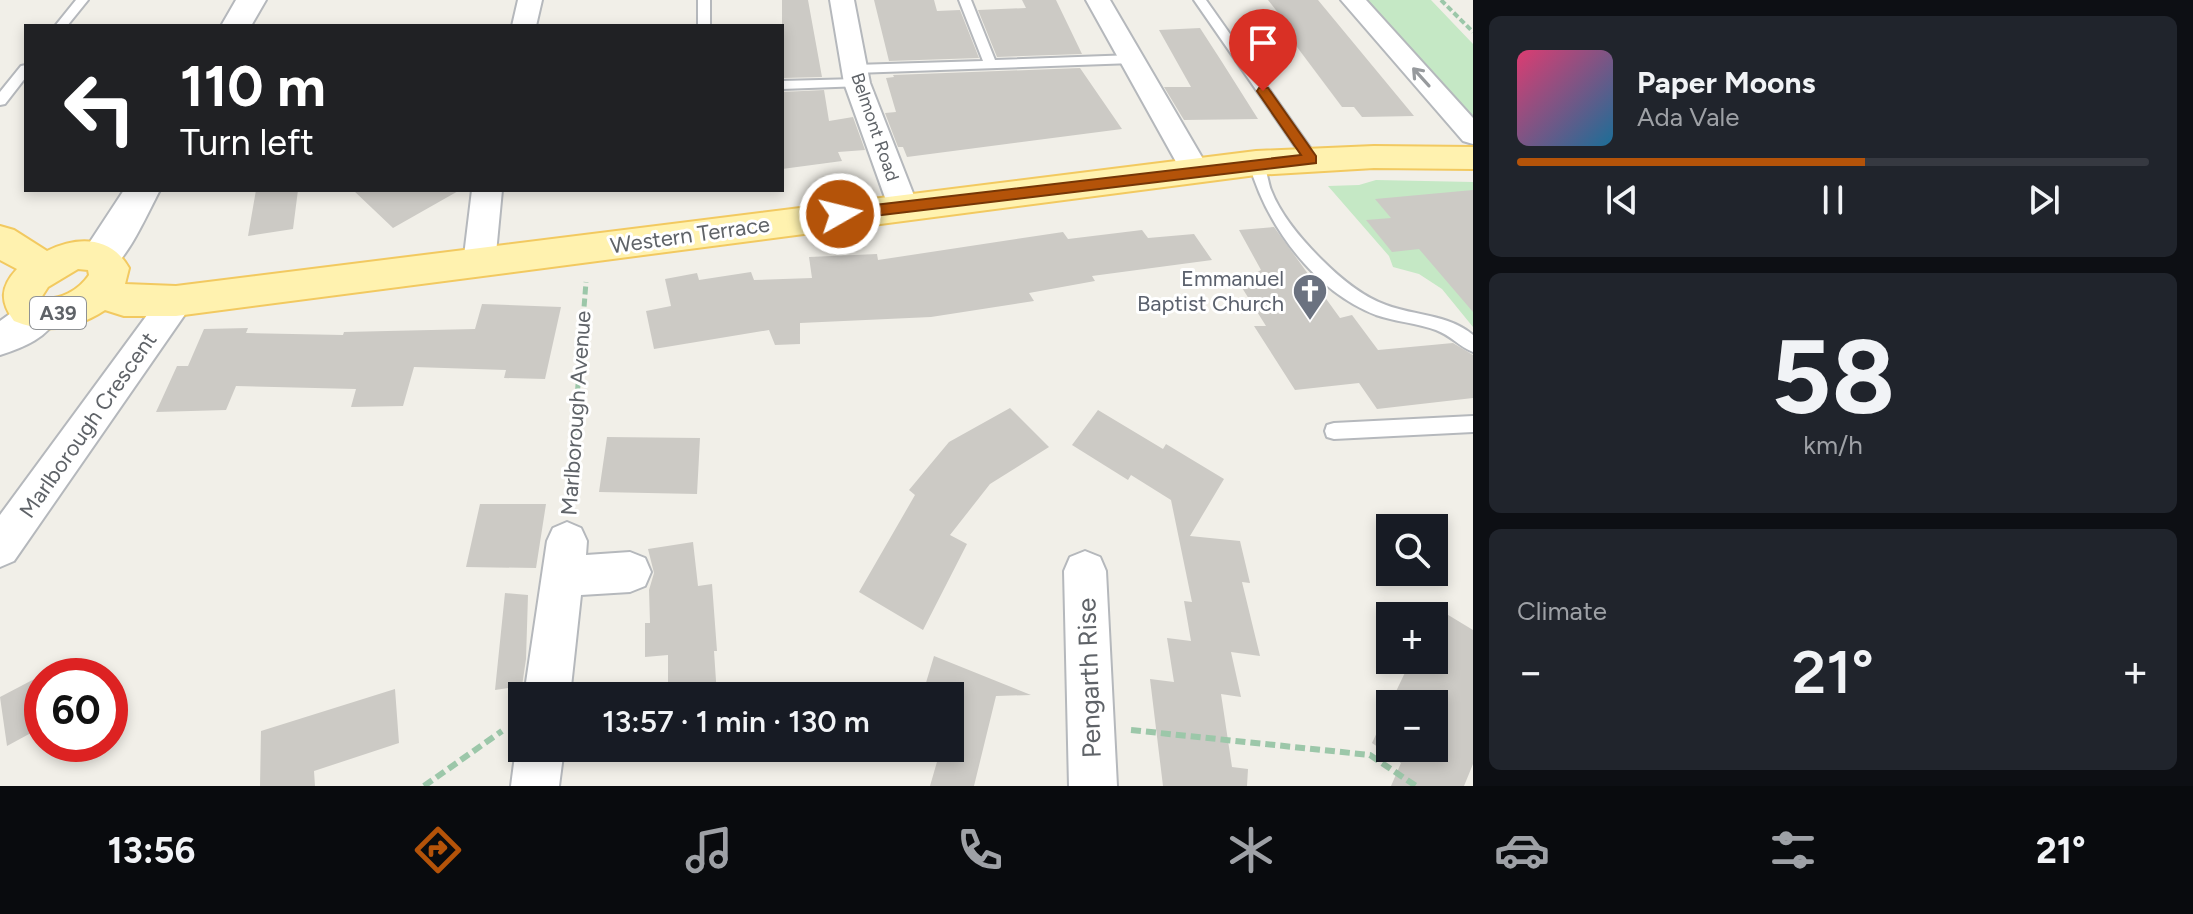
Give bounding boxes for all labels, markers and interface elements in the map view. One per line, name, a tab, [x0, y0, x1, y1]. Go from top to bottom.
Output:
pin	[1229, 9, 1297, 91]
icon: arrive	[1241, 21, 1285, 65]
text: 110 m	[180, 53, 326, 120]
icon: left	[48, 56, 152, 160]
text: Paper Moons	[1637, 64, 1816, 101]
one-way arrow	[1413, 67, 1431, 87]
street label: Belmont Road	[846, 70, 904, 184]
text: Ada Vale	[1637, 101, 1740, 133]
text: Turn left	[180, 121, 314, 164]
position arrow	[798, 172, 882, 256]
icon: previous	[1600, 178, 1644, 222]
icon: pause	[1811, 178, 1855, 222]
icon: next	[2022, 178, 2066, 222]
street label: Western Terrace	[609, 210, 771, 260]
place label: Emmanuel Baptist Church	[1137, 265, 1284, 317]
church icon: Emmanuel Baptist Church	[1291, 272, 1329, 322]
road number: A39	[30, 297, 86, 329]
street label: Marlborough Avenue	[555, 310, 597, 516]
text: 58	[1771, 314, 1895, 439]
street label: Marlborough Crescent	[14, 327, 162, 523]
text: km/h	[1803, 429, 1863, 461]
map controls	[1376, 514, 1448, 762]
button: search	[1376, 514, 1448, 586]
text: Climate	[1517, 595, 1607, 627]
street label: Pengarth Rise	[1070, 597, 1108, 759]
button: +	[1376, 602, 1448, 674]
text: 21°	[1792, 636, 1874, 708]
text: −	[1517, 645, 1544, 698]
text: +	[2122, 645, 2149, 698]
speed limit sign: 60	[24, 658, 128, 762]
button: −	[1376, 690, 1448, 762]
text: 13:57 · 1 min · 130 m	[602, 703, 870, 740]
icon: directions	[410, 822, 466, 878]
icon: music	[681, 822, 737, 878]
icon: phone	[952, 822, 1008, 878]
icon: climate	[1223, 822, 1279, 878]
icon: car	[1494, 822, 1550, 878]
icon: filters	[1765, 822, 1821, 878]
text: 13:56	[107, 829, 195, 872]
text: 21°	[2036, 829, 2086, 872]

